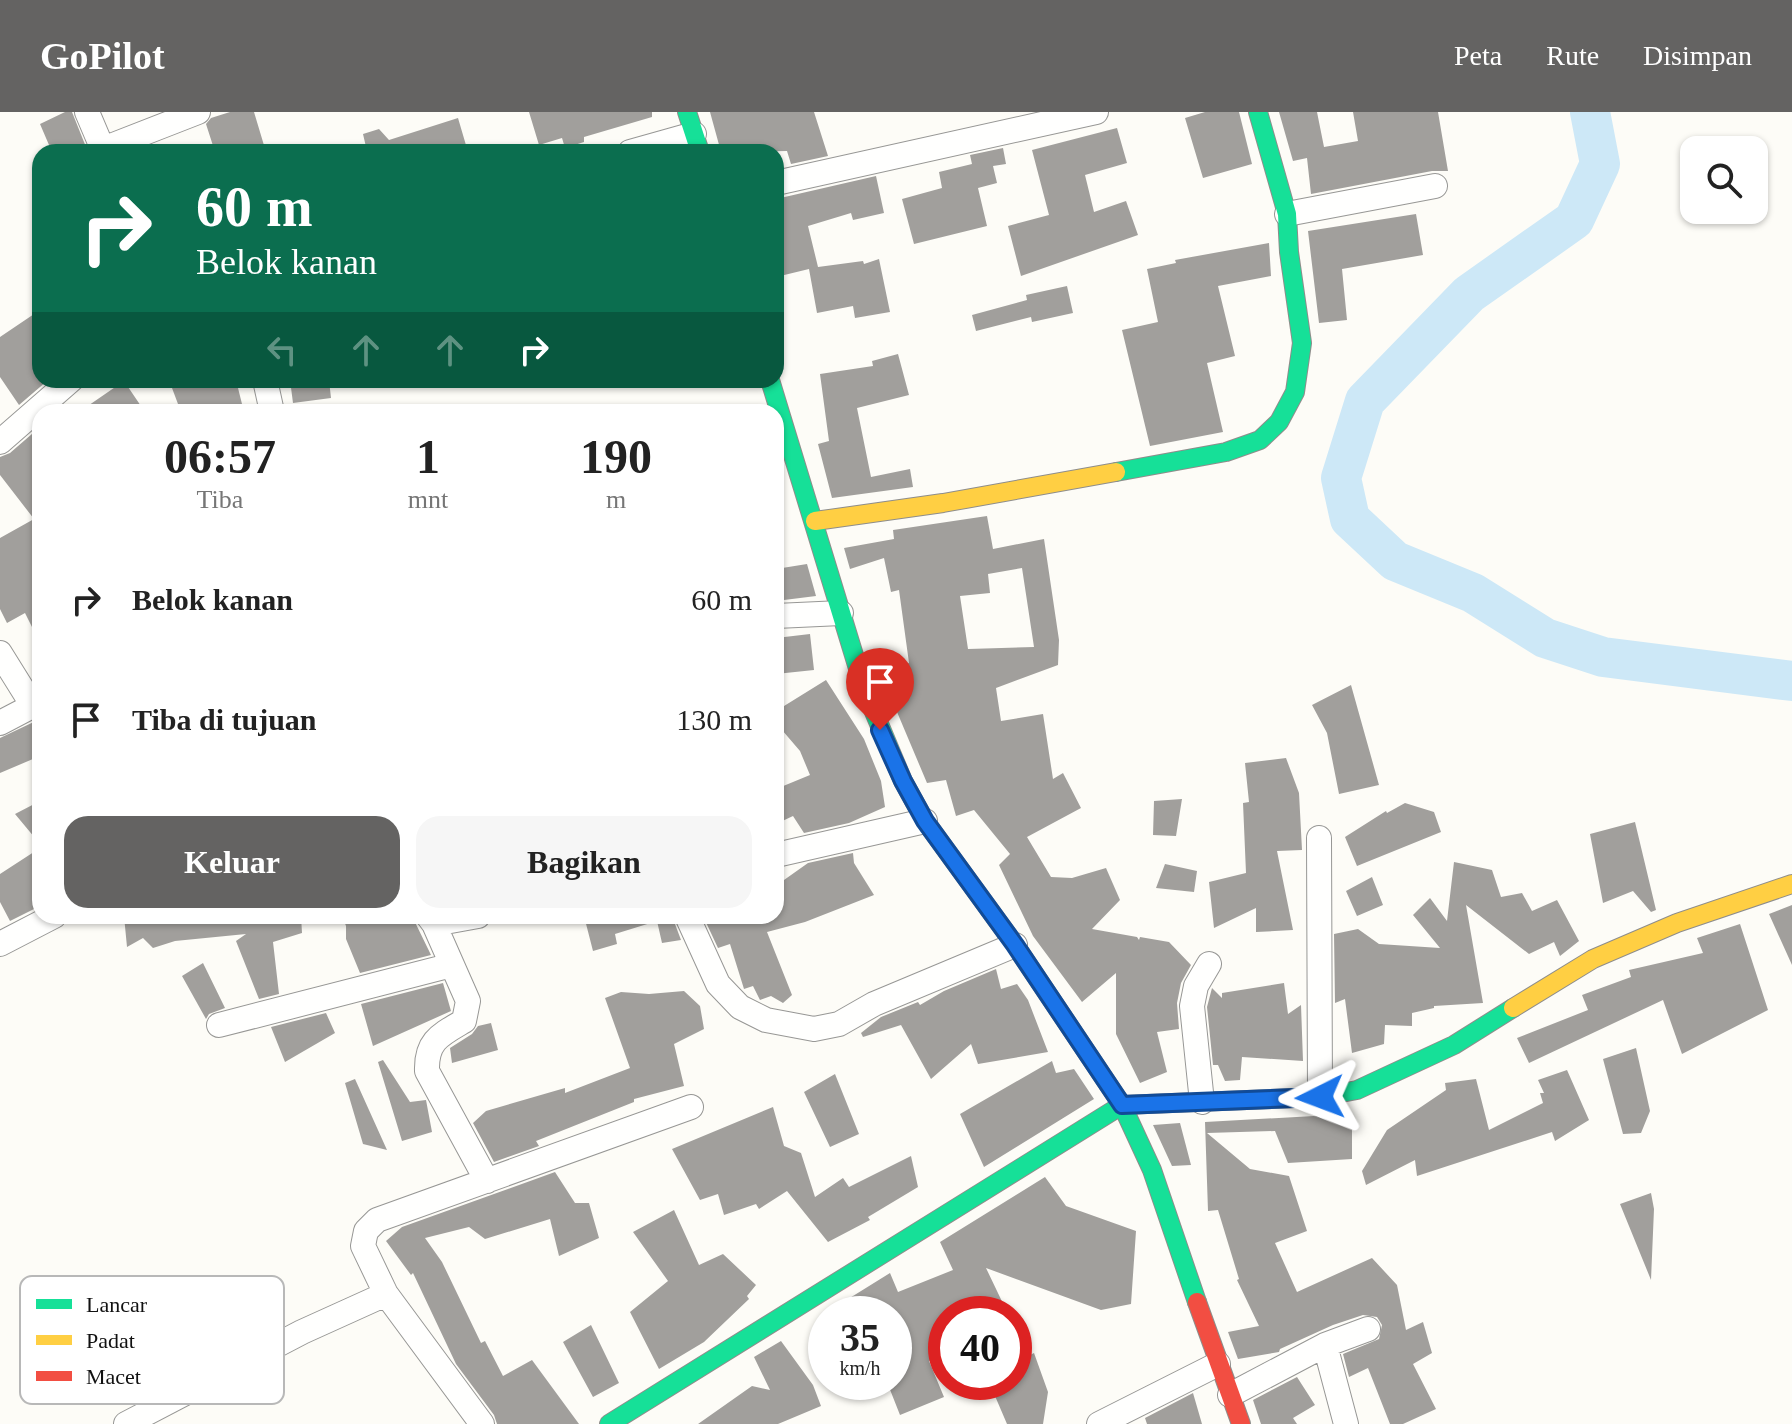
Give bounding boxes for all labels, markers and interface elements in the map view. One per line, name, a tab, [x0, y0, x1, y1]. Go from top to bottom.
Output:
text: GoPilot	[40, 35, 165, 77]
text: Peta	[1454, 40, 1502, 71]
text: Rute	[1546, 40, 1599, 71]
text: Disimpan	[1643, 40, 1752, 71]
map controls	[1680, 136, 1768, 224]
button: search	[1680, 136, 1768, 224]
icon: right	[64, 176, 168, 280]
text: 60 m	[196, 176, 313, 238]
text: Belok kanan	[196, 242, 377, 282]
icon: left	[260, 328, 304, 372]
icon: ahead	[344, 328, 388, 372]
icon: ahead	[428, 328, 472, 372]
icon: right	[512, 328, 556, 372]
text: 06:57	[164, 430, 276, 483]
text: 1	[416, 430, 440, 483]
text: 190	[580, 430, 652, 483]
text: Tiba	[197, 485, 243, 514]
text: mnt	[408, 485, 448, 514]
text: m	[606, 485, 626, 514]
icon: right	[64, 578, 108, 622]
text: Belok kanan	[132, 583, 293, 616]
text: 60 m	[691, 583, 752, 616]
pin	[846, 648, 914, 730]
icon: arrive	[858, 660, 902, 704]
icon: arrive	[64, 698, 108, 742]
text: Tiba di tujuan	[132, 703, 317, 736]
text: 130 m	[676, 703, 752, 736]
button: Keluar	[64, 816, 400, 908]
button: Bagikan	[416, 816, 752, 908]
position arrow	[1278, 1055, 1362, 1139]
legend	[20, 1276, 284, 1404]
text: Lancar	[86, 1292, 148, 1317]
speed limit sign: 40	[928, 1296, 1032, 1400]
text: 35	[840, 1315, 880, 1360]
text: Padat	[86, 1328, 135, 1353]
text: km/h	[839, 1357, 881, 1379]
text: Macet	[86, 1364, 141, 1389]

